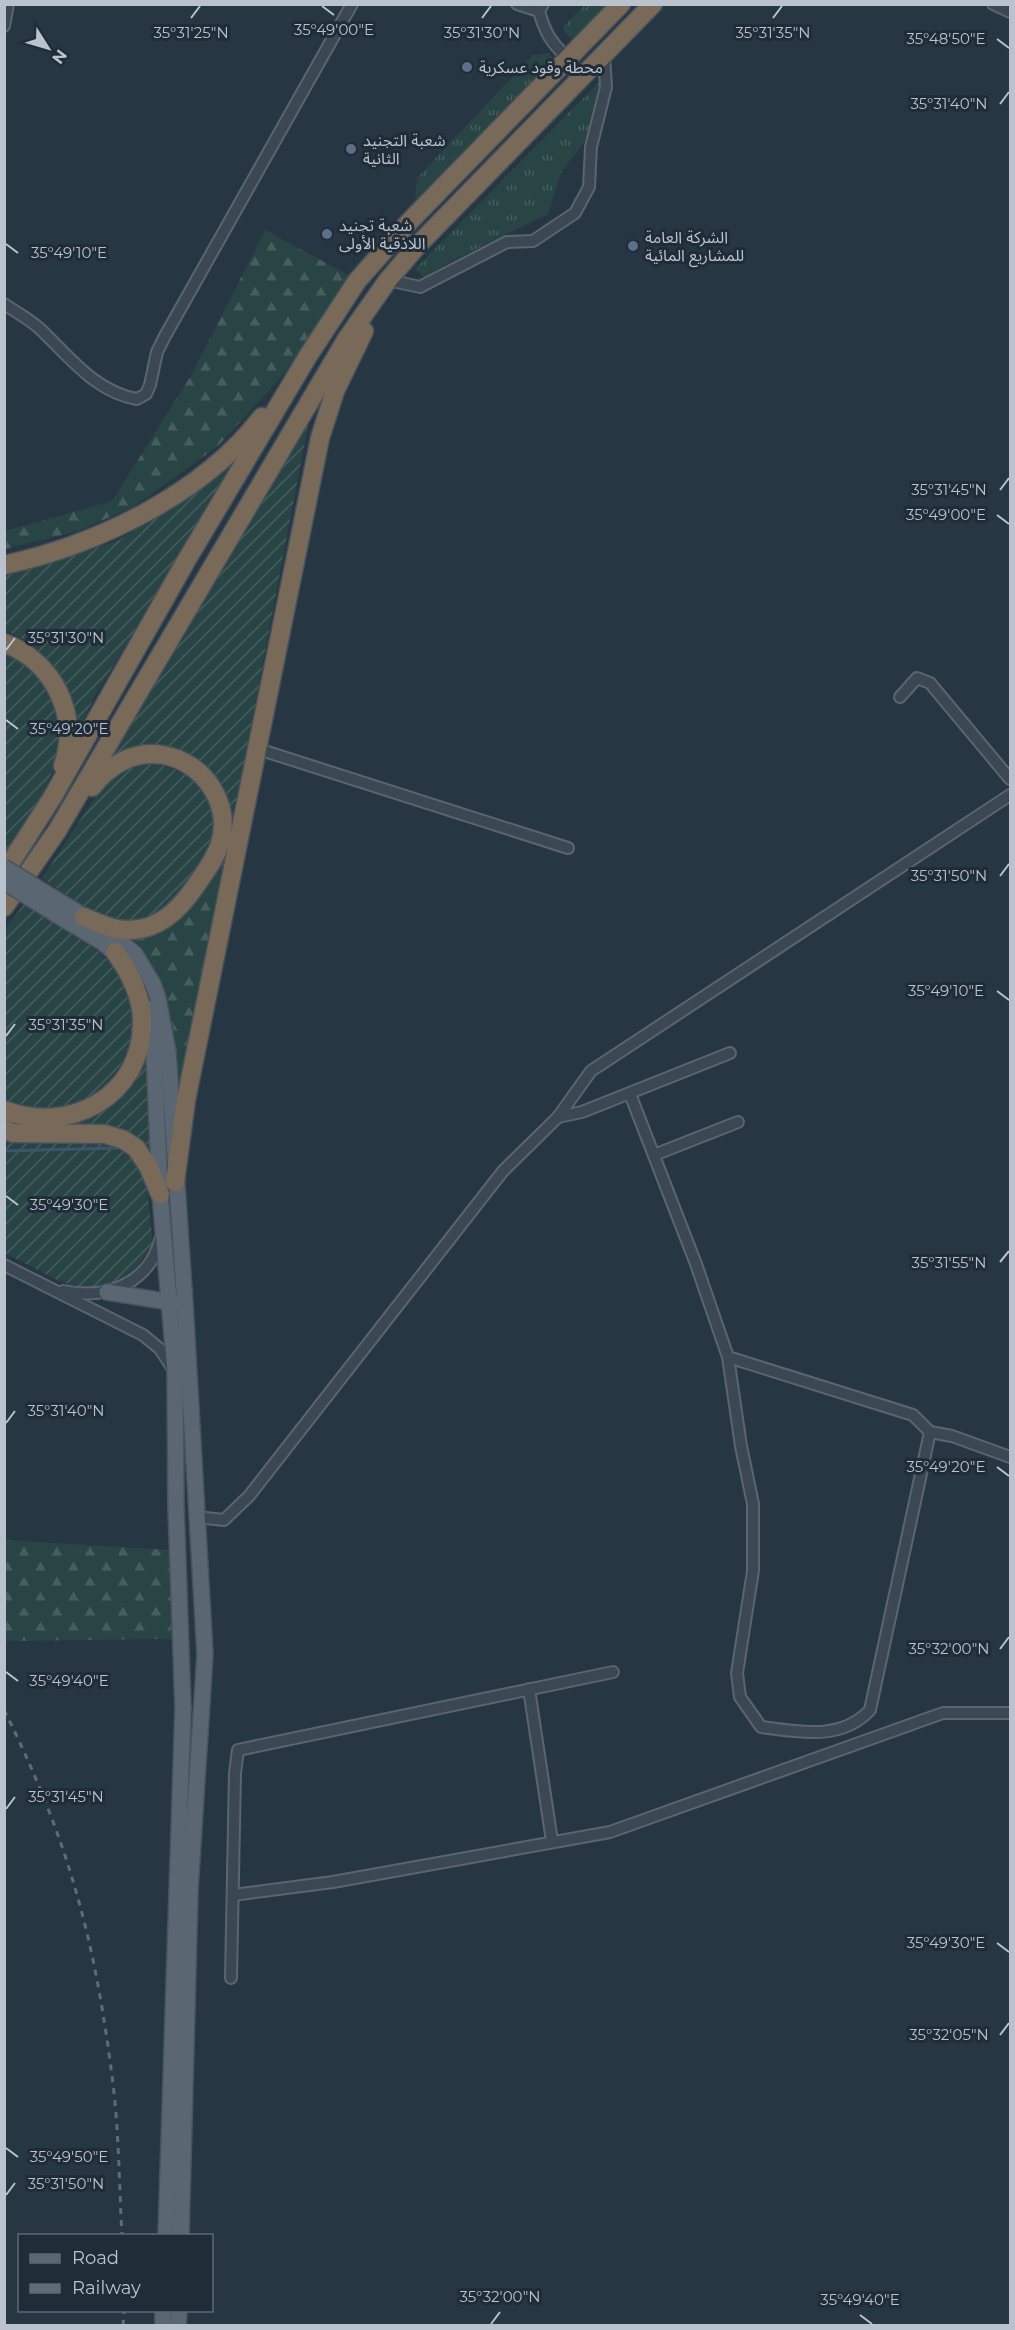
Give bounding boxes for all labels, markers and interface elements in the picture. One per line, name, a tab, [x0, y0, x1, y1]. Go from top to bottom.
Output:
north arrow	[18, 18, 78, 78]
text: 35°49'00"E	[294, 20, 374, 39]
text: 35°31'25"N	[153, 23, 229, 42]
text: 35°31'30"N	[444, 23, 520, 42]
text: 35°31'35"N	[736, 23, 810, 42]
text: 35°48'50"E	[906, 29, 986, 48]
text: N	[48, 46, 71, 68]
place label: محطة وقود عسكرية	[479, 58, 603, 77]
marker: محطة وقود عسكرية	[460, 60, 474, 74]
text: 35°31'40"N	[910, 94, 988, 113]
place label: شعبة التجنيد الثانية	[363, 131, 445, 168]
marker: شعبة التجنيد الثانية	[344, 142, 358, 156]
place label: شعبة تجنيد اللاذقية الأولى	[339, 216, 425, 253]
marker: شعبة تجنيد اللاذقية الأولى	[320, 227, 334, 241]
place label: الشركة العامة للمشاريع المائية	[645, 228, 744, 268]
marker: الشركة العامة للمشاريع المائية	[626, 239, 640, 253]
text: 35°49'10"E	[31, 243, 107, 262]
text: 35°31'45"N	[911, 480, 987, 499]
text: 35°49'00"E	[906, 505, 986, 524]
text: 35°31'30"N	[28, 628, 104, 647]
text: 35°49'20"E	[30, 719, 108, 738]
text: 35°31'50"N	[911, 866, 987, 885]
text: 35°49'10"E	[908, 981, 984, 1000]
text: 35°31'35"N	[29, 1015, 103, 1034]
text: 35°49'30"E	[30, 1195, 108, 1214]
text: 35°31'55"N	[912, 1253, 986, 1272]
text: 35°31'40"N	[27, 1401, 105, 1420]
text: 35°49'20"E	[907, 1457, 985, 1476]
text: 35°32'00"N	[909, 1639, 989, 1658]
text: 35°49'40"E	[29, 1671, 109, 1690]
text: 35°31'45"N	[28, 1787, 104, 1806]
text: 35°49'30"E	[907, 1933, 985, 1952]
text: 35°32'05"N	[909, 2025, 989, 2044]
text: 35°49'50"E	[30, 2147, 108, 2166]
text: 35°31'50"N	[28, 2174, 104, 2193]
legend	[18, 2234, 213, 2312]
text: Road	[72, 2247, 119, 2269]
text: Railway	[72, 2277, 141, 2299]
text: 35°32'00"N	[460, 2287, 540, 2306]
text: 35°49'40"E	[820, 2290, 900, 2309]

